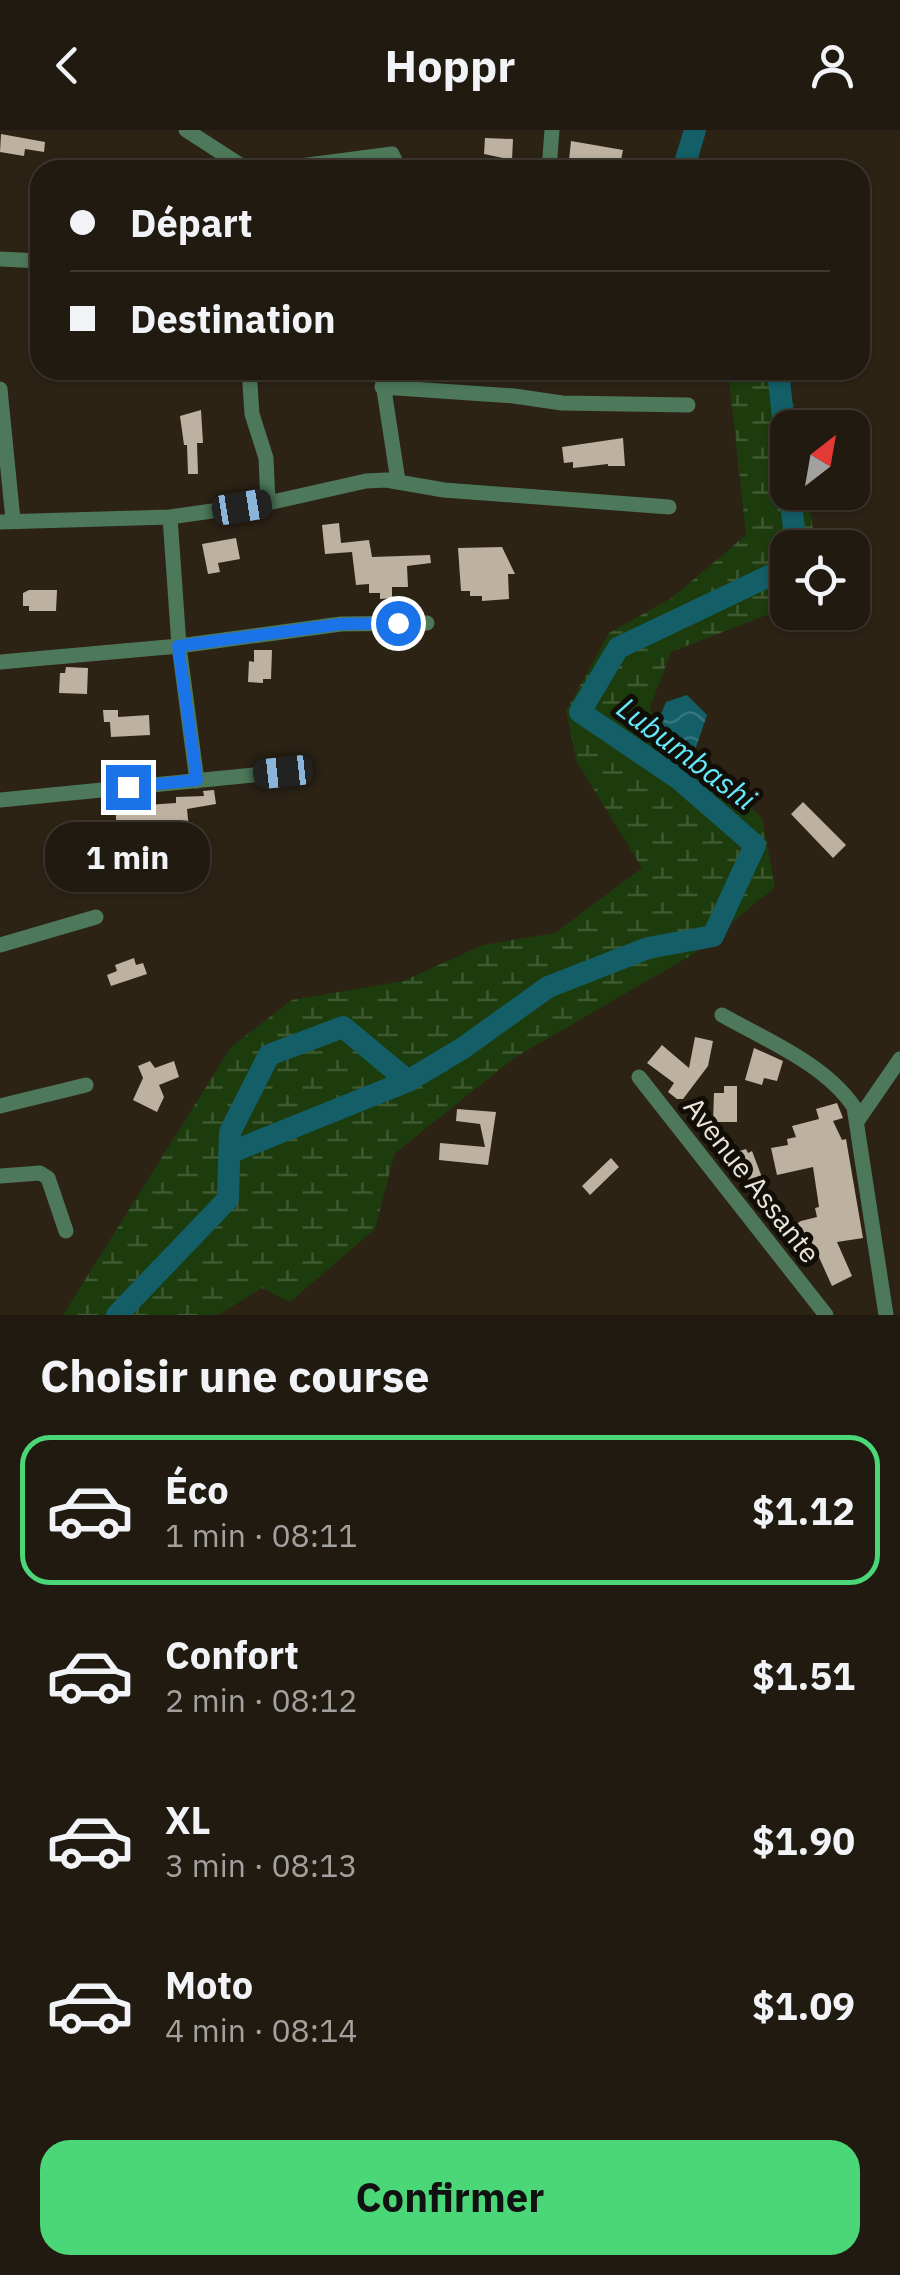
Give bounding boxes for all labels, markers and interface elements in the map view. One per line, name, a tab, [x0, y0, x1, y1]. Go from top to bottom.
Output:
text: Hoppr	[385, 36, 515, 94]
icon: back	[40, 38, 95, 93]
icon: person	[805, 38, 860, 93]
text: Départ	[130, 198, 253, 247]
text: Destination	[130, 294, 336, 343]
north arrow	[770, 410, 870, 510]
map controls	[770, 410, 870, 630]
car	[210, 487, 274, 527]
button: locate	[770, 530, 870, 630]
route start	[376, 601, 421, 646]
water label: Lubumbashi	[610, 688, 764, 818]
car	[252, 754, 314, 790]
route end	[106, 765, 151, 810]
callout: 1 min	[46, 822, 210, 892]
text: 1 min	[86, 836, 169, 878]
street label: Avenue Assante	[676, 1089, 829, 1270]
text: Choisir une course	[40, 1346, 430, 1404]
icon: car	[45, 1465, 135, 1555]
text: Éco	[165, 1465, 229, 1514]
text: $1.12	[752, 1486, 855, 1535]
text: 1 min · 08:11	[165, 1514, 358, 1556]
icon: car	[45, 1630, 135, 1720]
text: Confort	[165, 1630, 299, 1679]
text: $1.51	[752, 1651, 855, 1700]
text: 2 min · 08:12	[165, 1679, 358, 1721]
icon: car	[45, 1795, 135, 1885]
text: XL	[165, 1795, 211, 1844]
text: $1.90	[752, 1816, 855, 1865]
text: 3 min · 08:13	[165, 1844, 358, 1886]
icon: car	[45, 1960, 135, 2050]
text: Moto	[165, 1960, 253, 2009]
text: $1.09	[752, 1981, 855, 2030]
text: 4 min · 08:14	[165, 2009, 358, 2051]
button: Confirmer	[40, 2140, 860, 2255]

